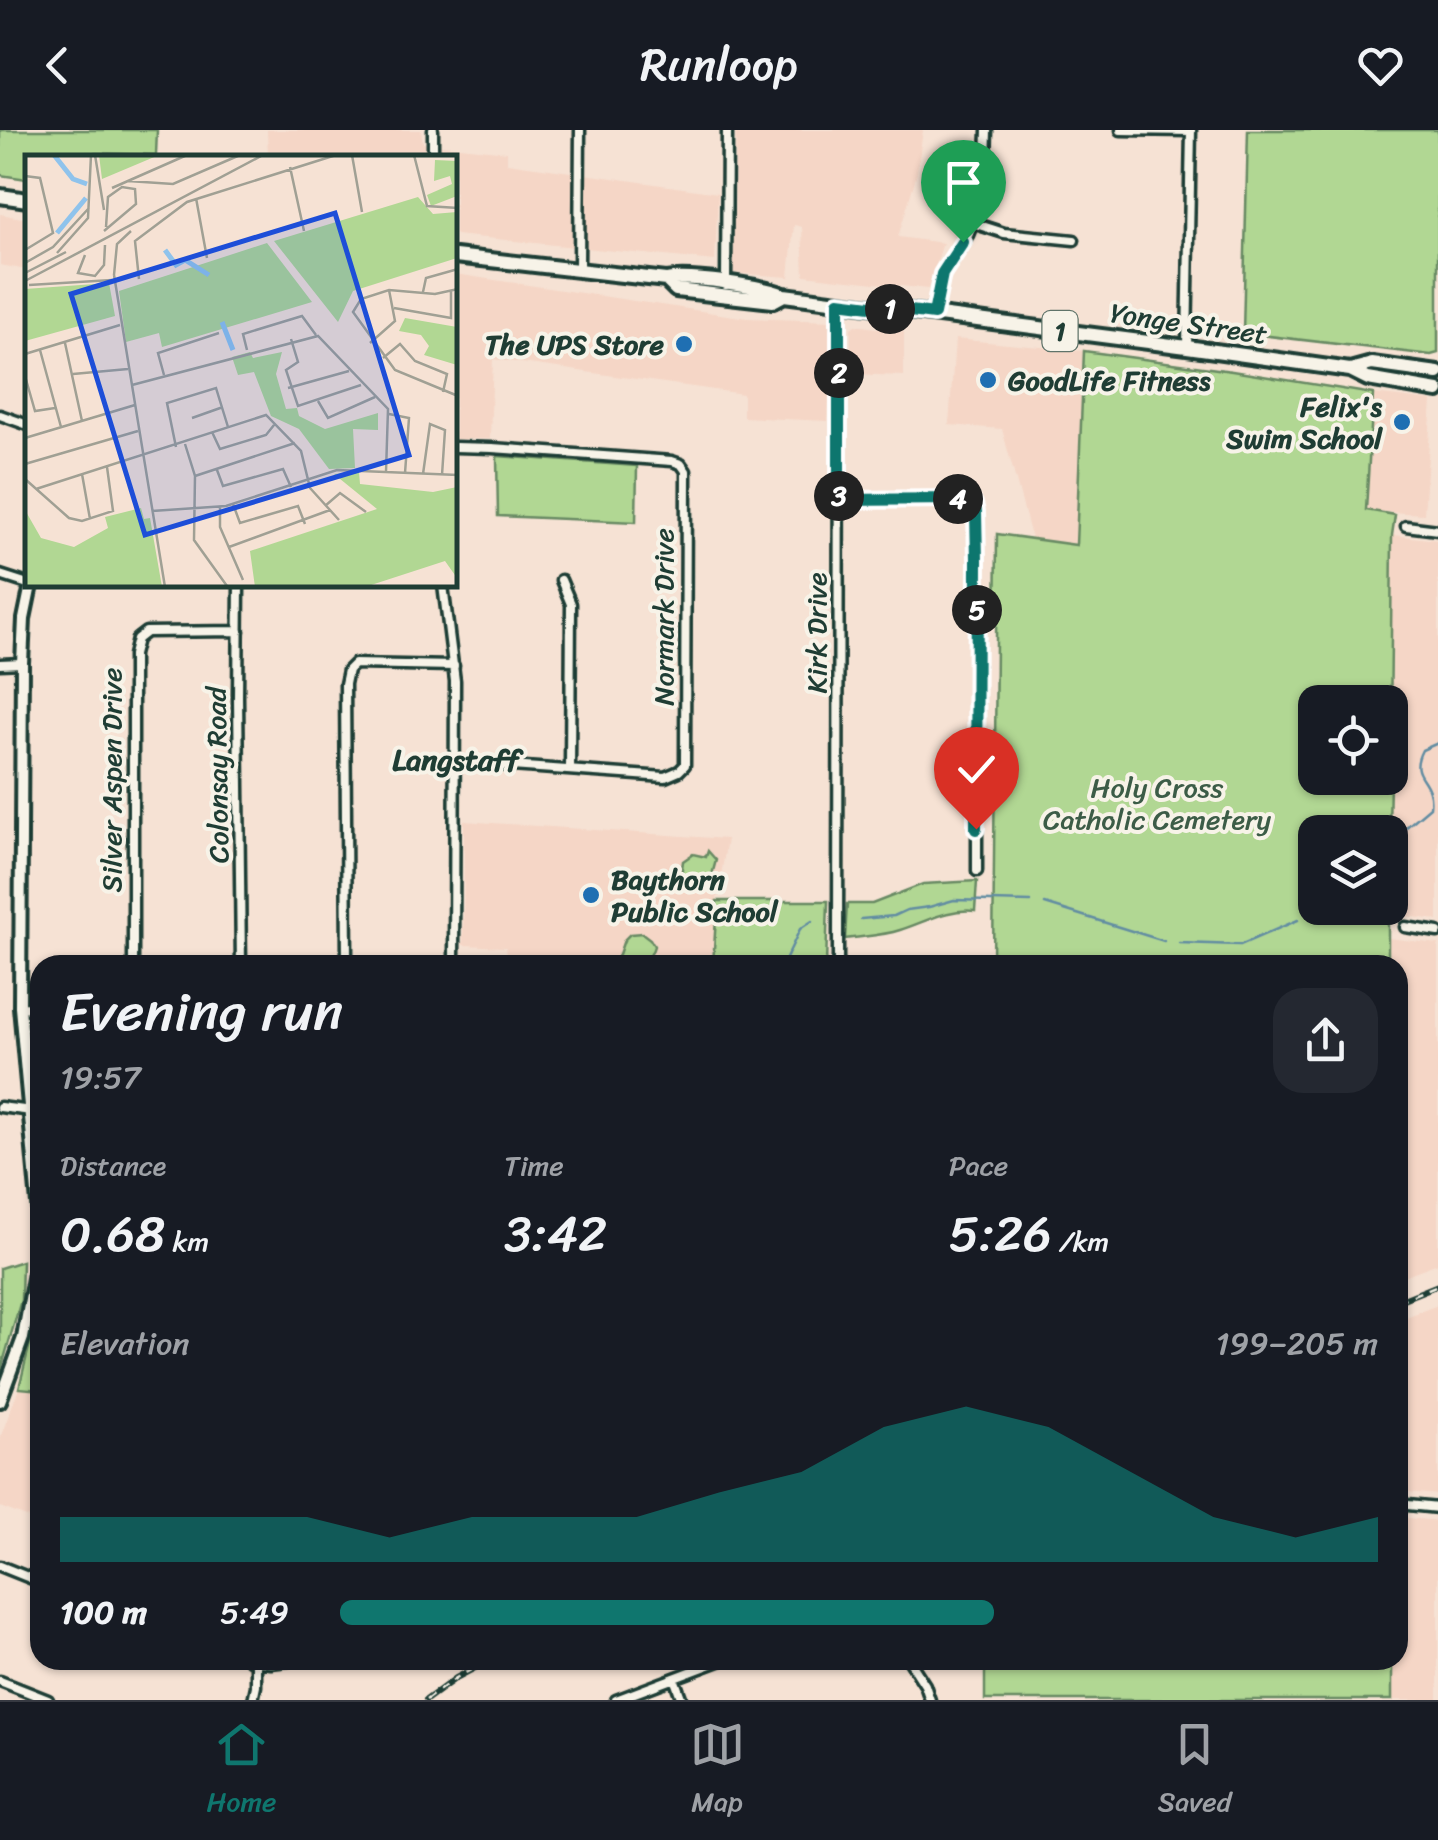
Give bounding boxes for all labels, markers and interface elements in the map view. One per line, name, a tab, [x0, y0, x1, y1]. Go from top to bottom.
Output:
text: Runloop	[640, 25, 798, 105]
icon: back	[30, 38, 85, 93]
icon: heart	[1353, 38, 1408, 93]
pin	[921, 140, 1006, 243]
inset map	[25, 155, 458, 588]
icon: arrive	[936, 155, 991, 210]
pin: 1	[865, 284, 915, 334]
text: 1	[884, 284, 896, 333]
street label: Yonge Street	[1107, 288, 1271, 359]
road number: 1	[1042, 311, 1078, 351]
place label: The UPS Store	[485, 320, 665, 369]
marker: The UPS Store	[673, 333, 695, 355]
pin: 2	[814, 348, 864, 398]
text: 2	[831, 348, 847, 397]
place label: GoodLife Fitness	[1008, 356, 1211, 405]
marker: GoodLife Fitness	[977, 369, 999, 391]
place label: Felix's Swim School	[1225, 382, 1383, 463]
marker: Felix's Swim School	[1391, 411, 1413, 433]
pin: 3	[814, 471, 864, 521]
text: 3	[831, 471, 847, 520]
pin: 4	[933, 474, 983, 524]
text: 4	[949, 474, 967, 523]
street label: Normark Drive	[639, 528, 688, 706]
street label: Kirk Drive	[792, 573, 841, 693]
pin: 5	[952, 585, 1002, 635]
text: 5	[968, 585, 986, 634]
street label: Silver Aspen Drive	[87, 668, 136, 892]
street label: Colonsay Road	[191, 684, 244, 864]
map controls	[1298, 685, 1408, 925]
button: locate	[1298, 685, 1408, 795]
pin	[934, 727, 1019, 830]
district label: Langstaff	[392, 733, 524, 787]
icon: check	[949, 742, 1004, 797]
park label: Holy Cross Catholic Cemetery	[1043, 763, 1272, 844]
button: layers	[1298, 815, 1408, 925]
place label: Baythorn Public School	[611, 855, 779, 936]
marker: Baythorn Public School	[580, 884, 602, 906]
text: Evening run	[60, 963, 343, 1060]
button: share	[1273, 988, 1378, 1093]
text: 19:57	[60, 1049, 141, 1106]
text: Distance	[60, 1141, 166, 1190]
text: Time	[504, 1141, 564, 1190]
text: Pace	[949, 1141, 1008, 1190]
text: 0.68	[60, 1190, 165, 1279]
text: 3:42	[504, 1190, 607, 1279]
text: 5:26	[949, 1190, 1052, 1279]
text: km	[165, 1217, 209, 1266]
text: /km	[1052, 1217, 1109, 1266]
text: Elevation	[60, 1315, 190, 1372]
text: 199–205 m	[1216, 1315, 1378, 1372]
text: 100 m	[60, 1584, 147, 1641]
text: 5:49	[220, 1584, 289, 1641]
tab: Home	[207, 1717, 276, 1826]
tab: Map	[690, 1717, 745, 1826]
tab: Saved	[1158, 1717, 1231, 1826]

